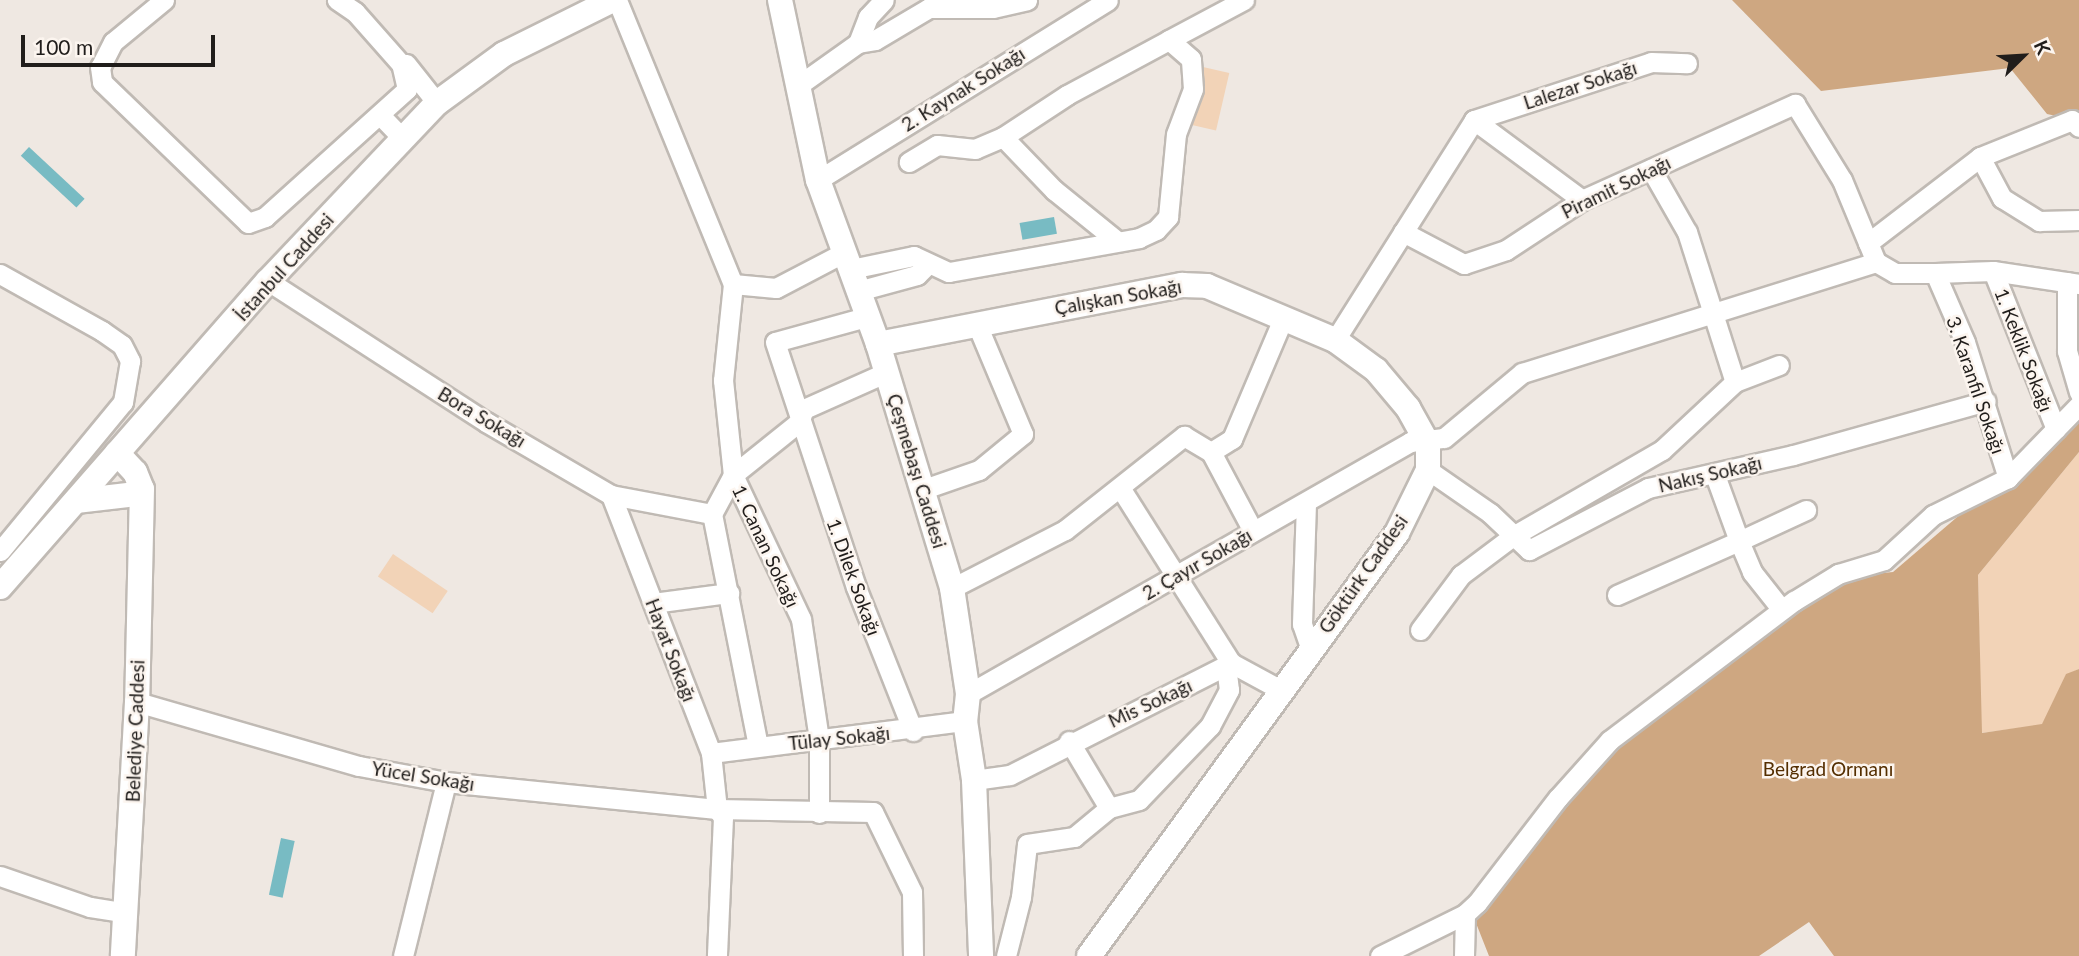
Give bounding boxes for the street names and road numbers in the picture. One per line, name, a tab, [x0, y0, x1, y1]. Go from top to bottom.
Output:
street label: 2. Kaynak Sokağı	[897, 42, 1029, 136]
street label: Lalezar Sokağı	[1520, 56, 1640, 114]
street label: Piramit Sokağı	[1558, 151, 1674, 223]
street label: İstanbul Caddesi	[230, 208, 338, 326]
street label: Çalışkan Sokağı	[1053, 275, 1183, 319]
street label: 1. Keklik Sokağı	[1990, 285, 2058, 415]
street label: 3. Karanfil Sokağı	[1942, 313, 2010, 457]
street label: Bora Sokağı	[434, 382, 530, 452]
street label: Çeşmebaşı Caddesi	[883, 391, 951, 551]
street label: Nakış Sokağı	[1656, 451, 1764, 497]
street label: 1. Canan Sokağı	[728, 481, 804, 611]
street label: Göktürk Caddesi	[1314, 510, 1412, 638]
street label: 1. Dilek Sokağı	[822, 515, 886, 639]
street label: 2. Çayır Sokağı	[1138, 523, 1256, 605]
street label: Hayat Sokağı	[641, 595, 701, 705]
street label: Belediye Caddesi	[121, 659, 149, 803]
street label: Mis Sokağı	[1105, 674, 1195, 732]
street label: Tülay Sokağı	[787, 721, 891, 755]
street label: Yücel Sokağı	[370, 757, 476, 795]

